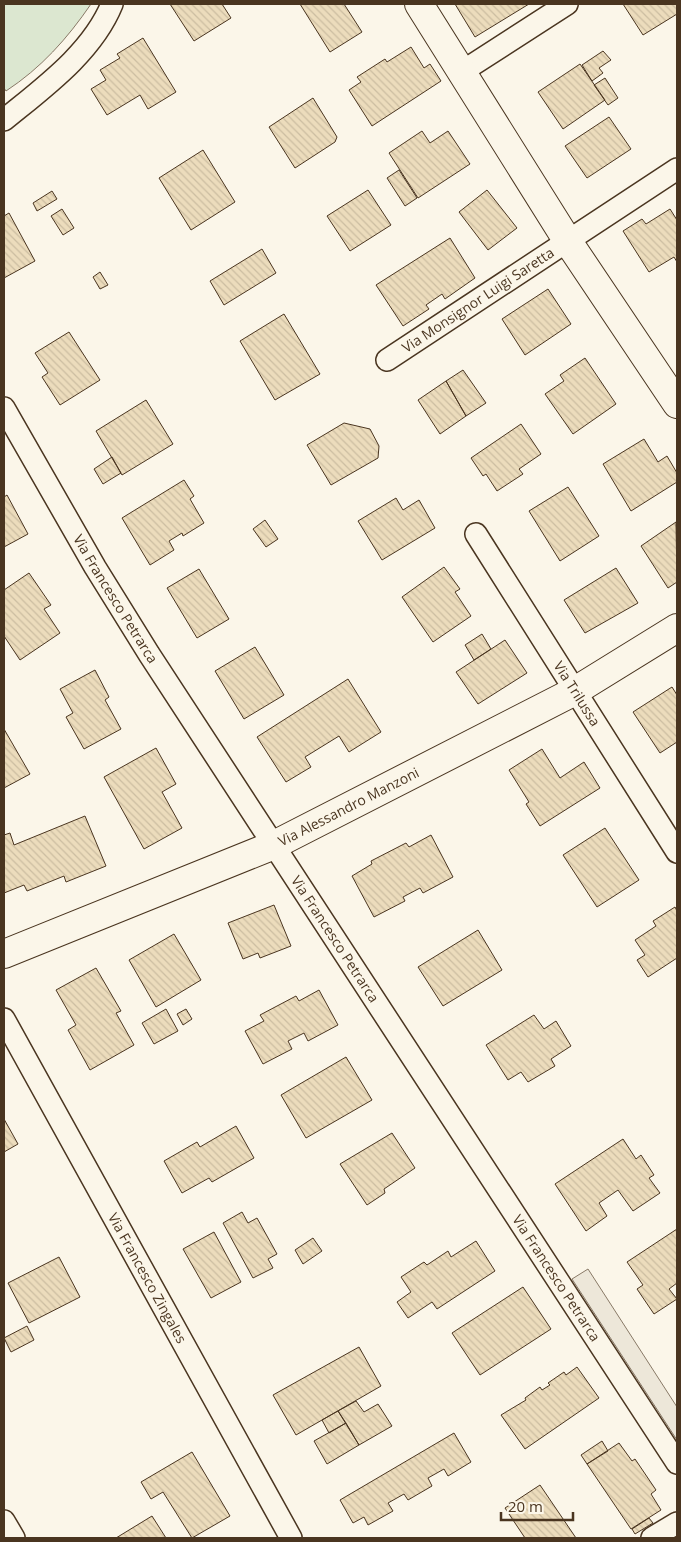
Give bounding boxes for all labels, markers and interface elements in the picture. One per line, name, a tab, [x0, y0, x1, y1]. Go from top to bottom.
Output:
street label: Via Monsignor Luigi Saretta	[398, 243, 557, 357]
street label: Via Francesco Petrarca	[69, 531, 162, 667]
street label: Via Trilussa	[550, 657, 605, 730]
street label: Via Alessandro Manzoni	[275, 762, 422, 850]
street label: Via Francesco Petrarca	[287, 872, 384, 1006]
street label: Via Francesco Zingales	[104, 1209, 192, 1347]
street label: Via Francesco Petrarca	[508, 1211, 605, 1345]
scale bar	[501, 1490, 574, 1522]
text: 20 m	[508, 1496, 543, 1516]

